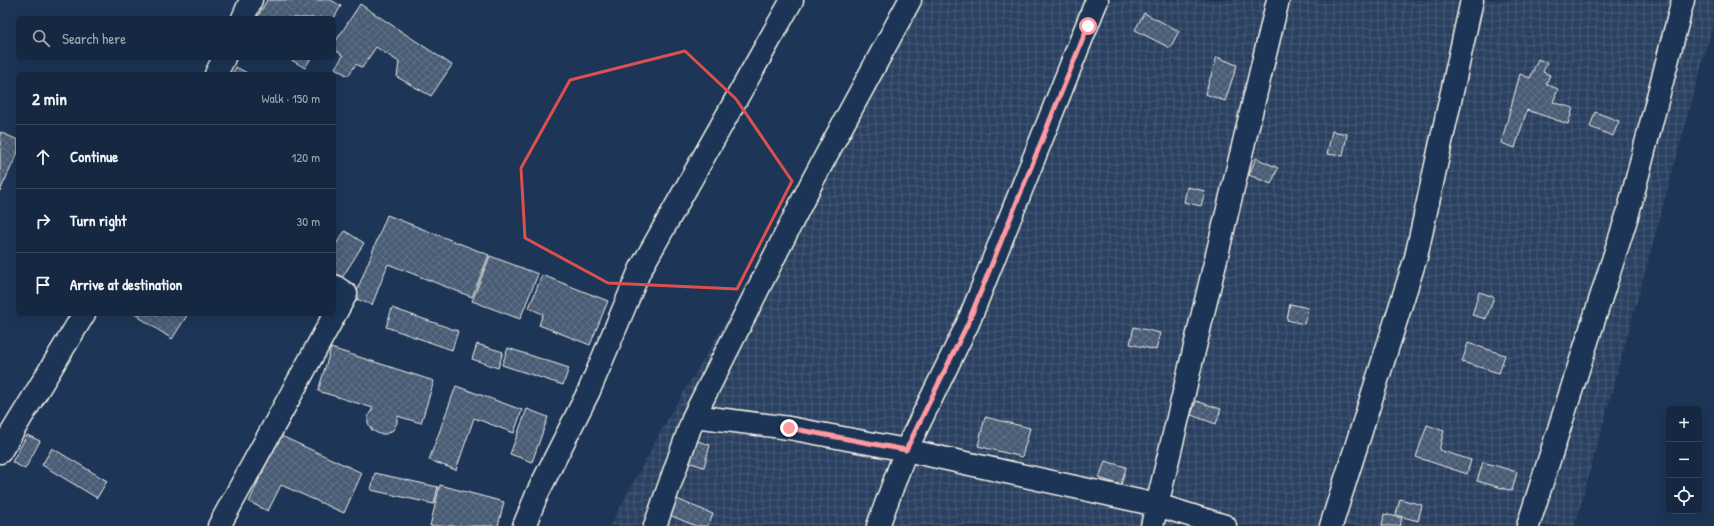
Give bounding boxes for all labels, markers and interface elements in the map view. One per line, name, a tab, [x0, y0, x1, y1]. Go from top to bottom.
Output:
search box	[16, 16, 336, 60]
route start	[1079, 17, 1097, 35]
icon: search	[30, 27, 52, 49]
text: Search here	[62, 28, 126, 49]
text: 2 min	[32, 87, 67, 110]
text: Walk · 150 m	[262, 89, 320, 107]
icon: ahead	[32, 146, 54, 168]
text: Continue	[70, 146, 118, 167]
text: 120 m	[292, 148, 320, 166]
icon: right	[32, 210, 54, 232]
text: Turn right	[70, 210, 126, 231]
text: 30 m	[297, 212, 320, 230]
icon: arrive	[32, 274, 54, 296]
text: Arrive at destination	[70, 274, 182, 295]
map controls	[1666, 406, 1702, 514]
button: +	[1666, 406, 1702, 442]
route end	[780, 419, 798, 437]
button: −	[1666, 442, 1702, 478]
button: locate	[1666, 478, 1702, 514]

